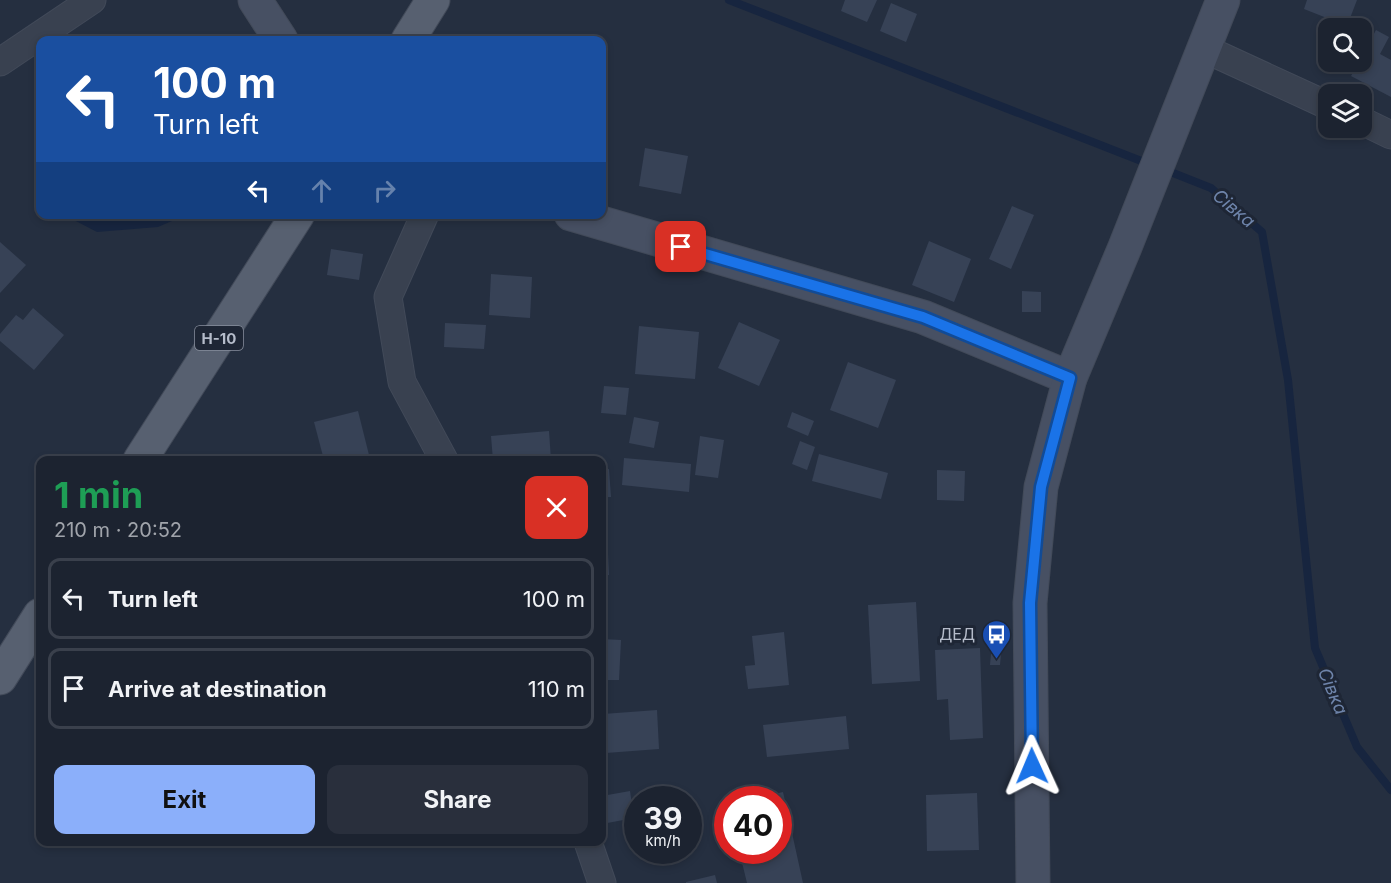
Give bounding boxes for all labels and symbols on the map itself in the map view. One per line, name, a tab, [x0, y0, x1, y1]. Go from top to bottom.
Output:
water label: Сівка	[1209, 184, 1259, 232]
pin	[655, 221, 706, 272]
road number: Н-10	[195, 326, 243, 350]
bus stop icon: ДЕД	[980, 618, 1012, 660]
place label: ДЕД	[939, 624, 975, 644]
water label: Сівка	[1314, 665, 1352, 717]
position arrow	[1000, 734, 1064, 798]
speed limit sign: 40	[714, 786, 792, 864]

